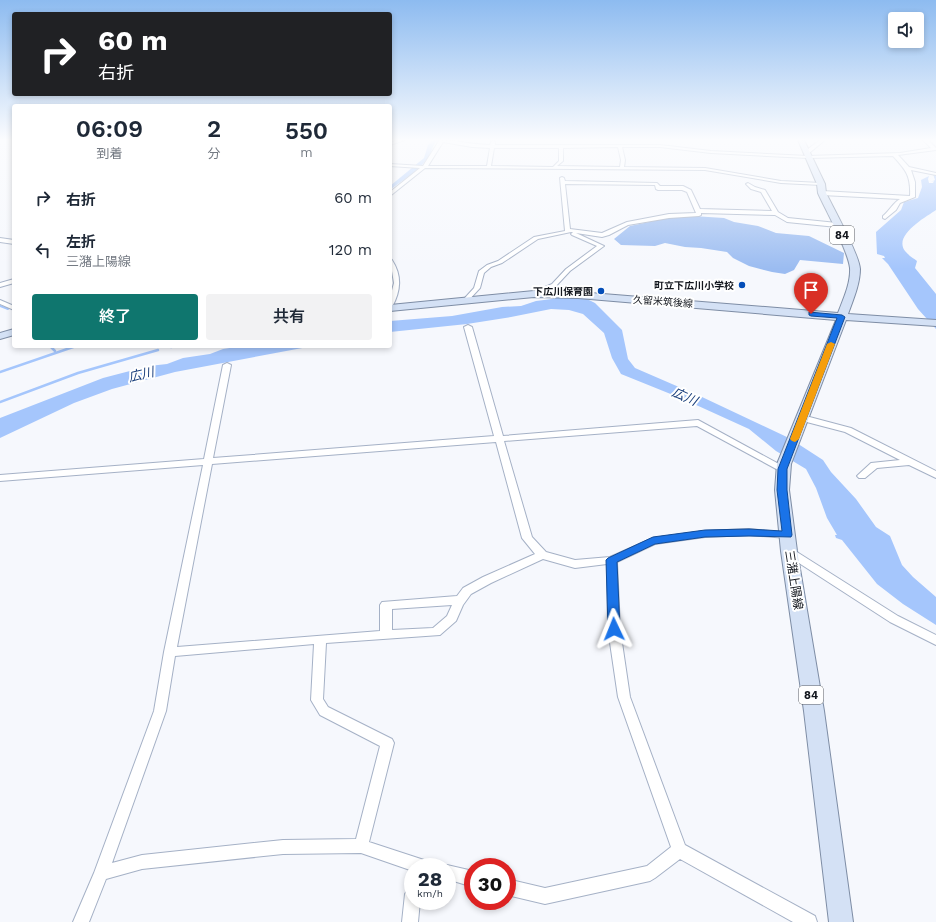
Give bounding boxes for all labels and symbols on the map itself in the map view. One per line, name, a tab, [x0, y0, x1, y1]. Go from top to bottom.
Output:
road number: 84	[830, 226, 854, 244]
pin	[794, 273, 828, 314]
place label: 町立下広川小学校	[654, 280, 734, 291]
marker: 町立下広川小学校	[737, 280, 747, 290]
place label: 下広川保育園	[533, 286, 593, 297]
marker: 下広川保育園	[596, 286, 606, 296]
street label: 久留米筑後線	[633, 294, 693, 309]
water label: 広川	[127, 364, 157, 385]
water label: 広川	[670, 384, 702, 409]
street label: 三潴上陽線	[782, 549, 806, 611]
position arrow	[593, 608, 635, 650]
road number: 84	[799, 686, 823, 704]
speed limit sign: 30	[464, 858, 516, 910]

